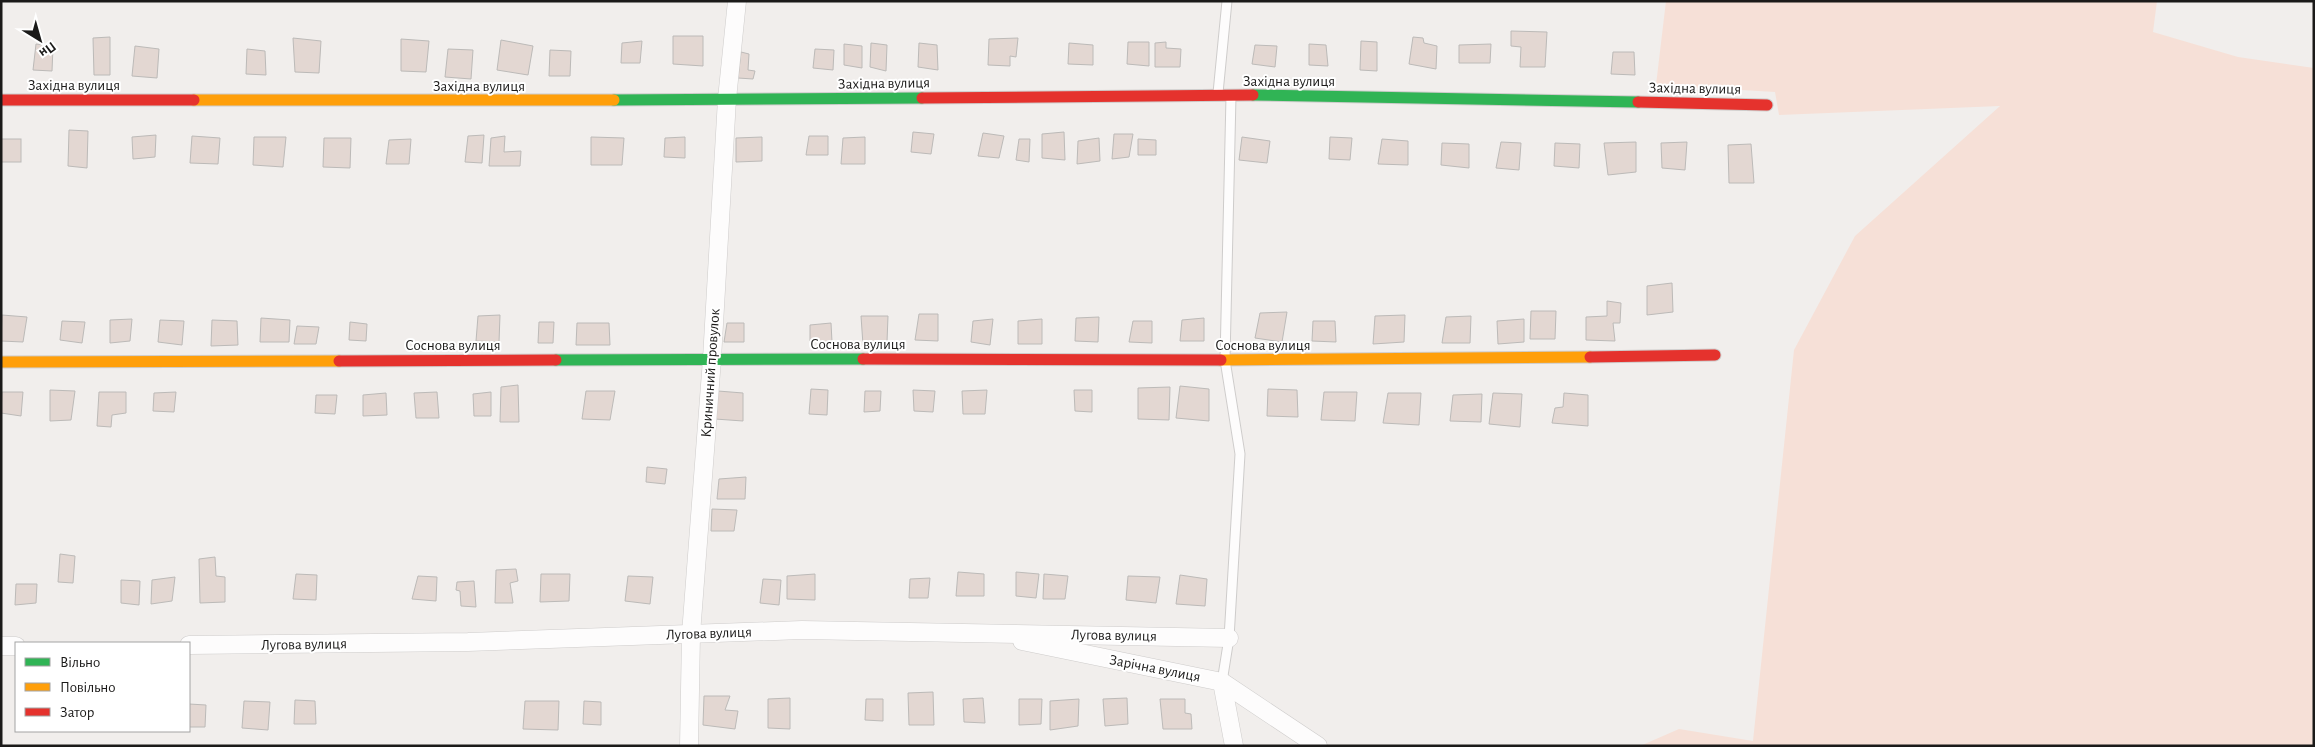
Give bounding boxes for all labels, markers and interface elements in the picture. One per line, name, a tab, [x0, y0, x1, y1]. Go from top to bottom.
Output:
north arrow	[15, 15, 65, 65]
text: Пн	[36, 39, 58, 60]
street label: Західна вулиця	[1243, 74, 1335, 89]
street label: Західна вулиця	[838, 75, 930, 92]
street label: Західна вулиця	[28, 78, 120, 93]
street label: Західна вулиця	[433, 79, 525, 94]
street label: Західна вулиця	[1649, 80, 1741, 97]
street label: Криничний провулок	[699, 308, 722, 438]
street label: Соснова вулиця	[810, 337, 906, 352]
street label: Соснова вулиця	[405, 338, 501, 353]
street label: Соснова вулиця	[1215, 338, 1311, 353]
street label: Лугова вулиця	[666, 625, 752, 642]
street label: Лугова вулиця	[1071, 627, 1157, 644]
street label: Лугова вулиця	[261, 636, 347, 653]
legend	[15, 642, 190, 732]
street label: Зарічна вулиця	[1108, 652, 1202, 685]
text: Вільно	[60, 655, 100, 670]
text: Повільно	[60, 680, 116, 695]
text: Затор	[60, 705, 95, 720]

